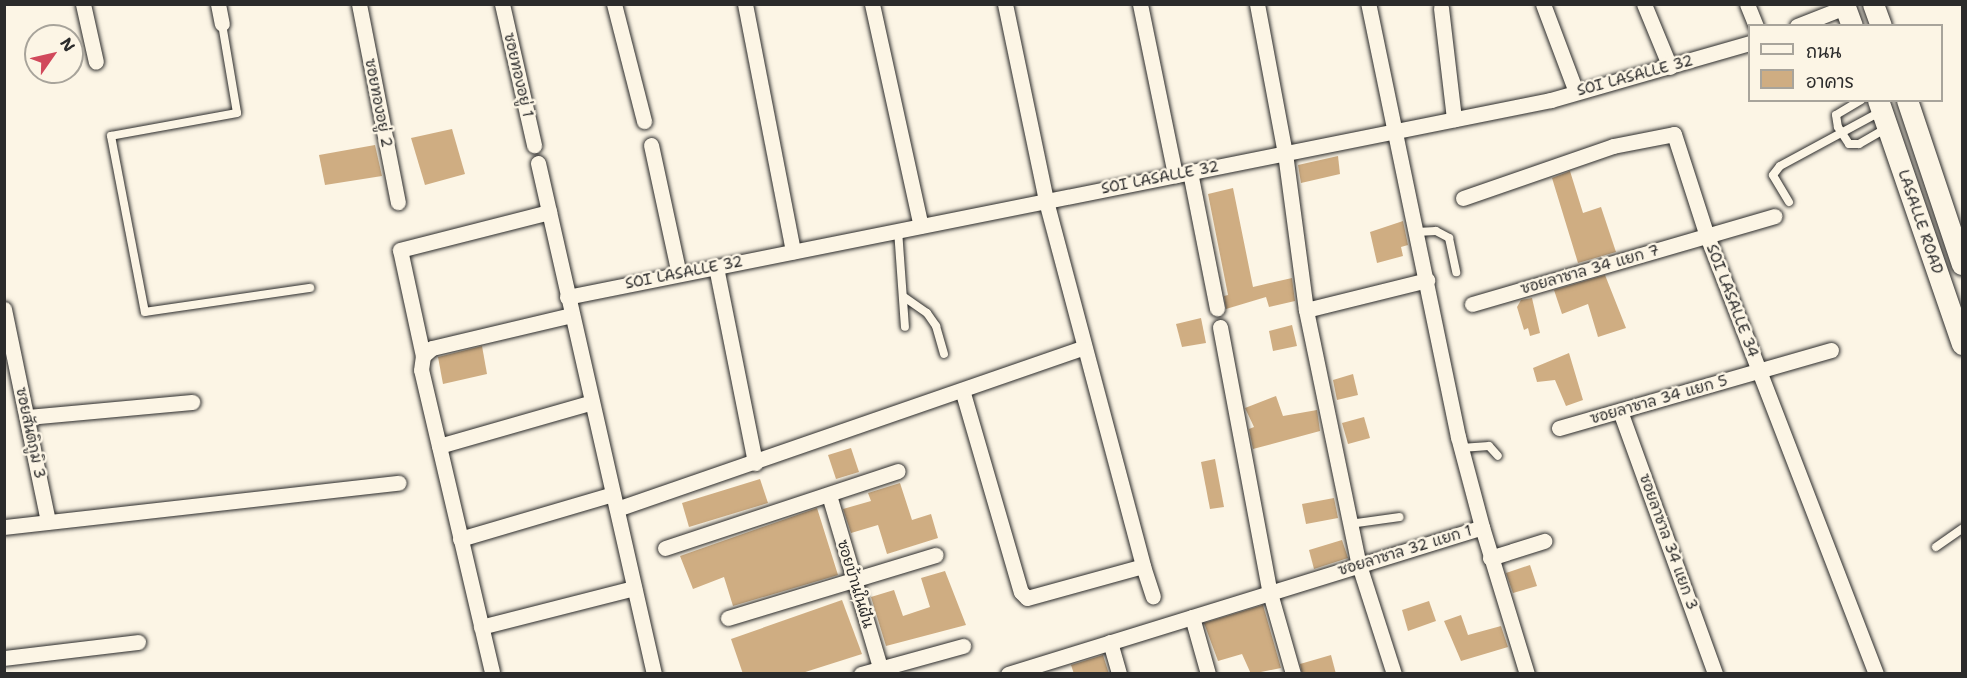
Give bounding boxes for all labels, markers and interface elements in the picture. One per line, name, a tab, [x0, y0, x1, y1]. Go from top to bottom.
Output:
north arrow	[24, 24, 84, 84]
legend	[1748, 24, 1943, 102]
street label: ซอยทองอยู่ 1	[500, 31, 536, 119]
text: N	[55, 34, 80, 56]
text: ถนน	[1806, 40, 1841, 64]
street label: SOI LASALLE 32	[1575, 52, 1695, 100]
street label: ซอยทองอยู่ 2	[361, 57, 395, 149]
text: อาคาร	[1806, 70, 1854, 94]
street label: SOI LASALLE 32	[1100, 158, 1220, 198]
street label: LASALLE ROAD	[1894, 167, 1946, 277]
street label: ซอยลาซาล 34 แยก 7	[1519, 242, 1661, 298]
street label: SOI LASALLE 34	[1702, 242, 1762, 360]
street label: SOI LASALLE 32	[624, 253, 744, 293]
street label: ซอยลาซาล 34 แยก 5	[1588, 372, 1730, 428]
street label: ซอยสันติภูมิ 3	[12, 386, 48, 480]
street label: ซอยลาซาล 34 แยก 3	[1635, 471, 1701, 613]
street label: ซอยลาซาล 32 แยก 1	[1336, 522, 1474, 580]
street label: ซอยบ้านในฝัน	[833, 537, 877, 631]

